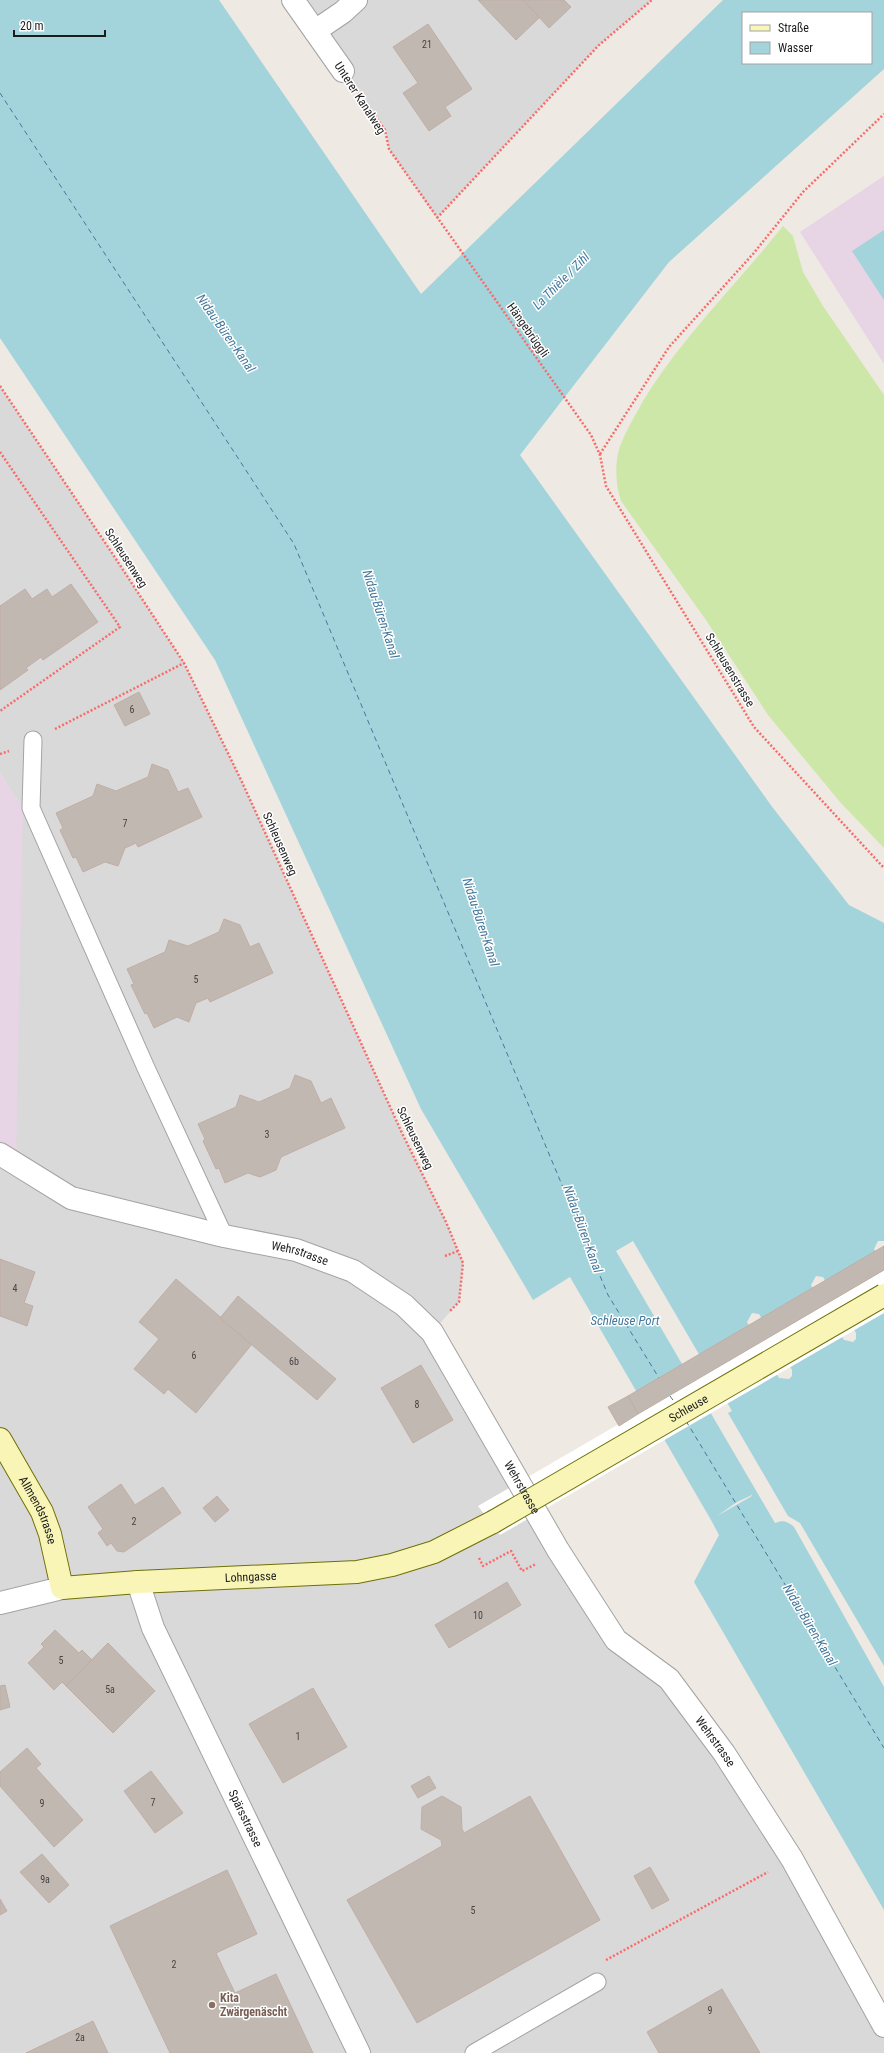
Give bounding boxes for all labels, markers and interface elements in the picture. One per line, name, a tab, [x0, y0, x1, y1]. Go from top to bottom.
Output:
scale bar	[14, 12, 105, 38]
legend	[742, 12, 872, 64]
text: 20 m	[20, 19, 44, 33]
text: Straße	[778, 21, 809, 35]
house number: 21	[422, 39, 432, 50]
text: Wasser	[778, 41, 813, 55]
street label: Unterer Kanalweg	[331, 59, 389, 137]
water label: La Thièle / Zihl	[530, 249, 593, 312]
water label: Nidau-Büren-Kanal	[193, 291, 259, 376]
street label: Hängebrüggli	[504, 300, 552, 360]
street label: Schleusenweg	[102, 526, 150, 590]
water label: Nidau-Büren-Kanal	[360, 568, 403, 661]
street label: Schleusenstrasse	[703, 631, 758, 710]
house number: 6	[130, 704, 135, 715]
street label: Schleusenweg	[260, 810, 300, 878]
house number: 7	[123, 818, 128, 829]
water label: Nidau-Büren-Kanal	[460, 876, 503, 969]
house number: 5	[194, 974, 199, 985]
street label: Schleusenweg	[394, 1104, 436, 1172]
house number: 3	[265, 1129, 270, 1140]
water label: Nidau-Büren-Kanal	[560, 1183, 606, 1276]
street label: Wehrstrasse	[270, 1238, 331, 1268]
house number: 4	[13, 1283, 18, 1294]
water label: Schleuse Port	[590, 1313, 660, 1328]
house number: 6	[192, 1350, 197, 1361]
house number: 6b	[289, 1356, 299, 1367]
street label: Schleuse	[666, 1392, 711, 1425]
house number: 8	[415, 1399, 420, 1410]
street label: Wehrstrasse	[501, 1458, 543, 1517]
street label: Allmendstrasse	[16, 1474, 59, 1546]
house number: 2	[132, 1516, 137, 1527]
street label: Lohngasse	[225, 1569, 277, 1585]
water label: Nidau-Büren-Kanal	[780, 1582, 841, 1669]
house number: 10	[473, 1610, 483, 1621]
house number: 5	[59, 1655, 64, 1666]
house number: 5a	[105, 1684, 115, 1695]
street label: Wehrstrasse	[692, 1714, 738, 1770]
house number: 1	[296, 1731, 300, 1742]
street label: Spärsstrasse	[226, 1788, 265, 1850]
house number: 7	[151, 1797, 156, 1808]
house number: 9	[40, 1798, 45, 1809]
house number: 9a	[40, 1874, 50, 1885]
house number: 5	[471, 1905, 476, 1916]
house number: 2	[172, 1959, 177, 1970]
place label: Kita Zwärgenäscht	[220, 1991, 288, 2019]
marker: Kita Zwärgenäscht	[207, 2000, 217, 2010]
house number: 9	[708, 2005, 713, 2016]
house number: 2a	[75, 2032, 85, 2043]

